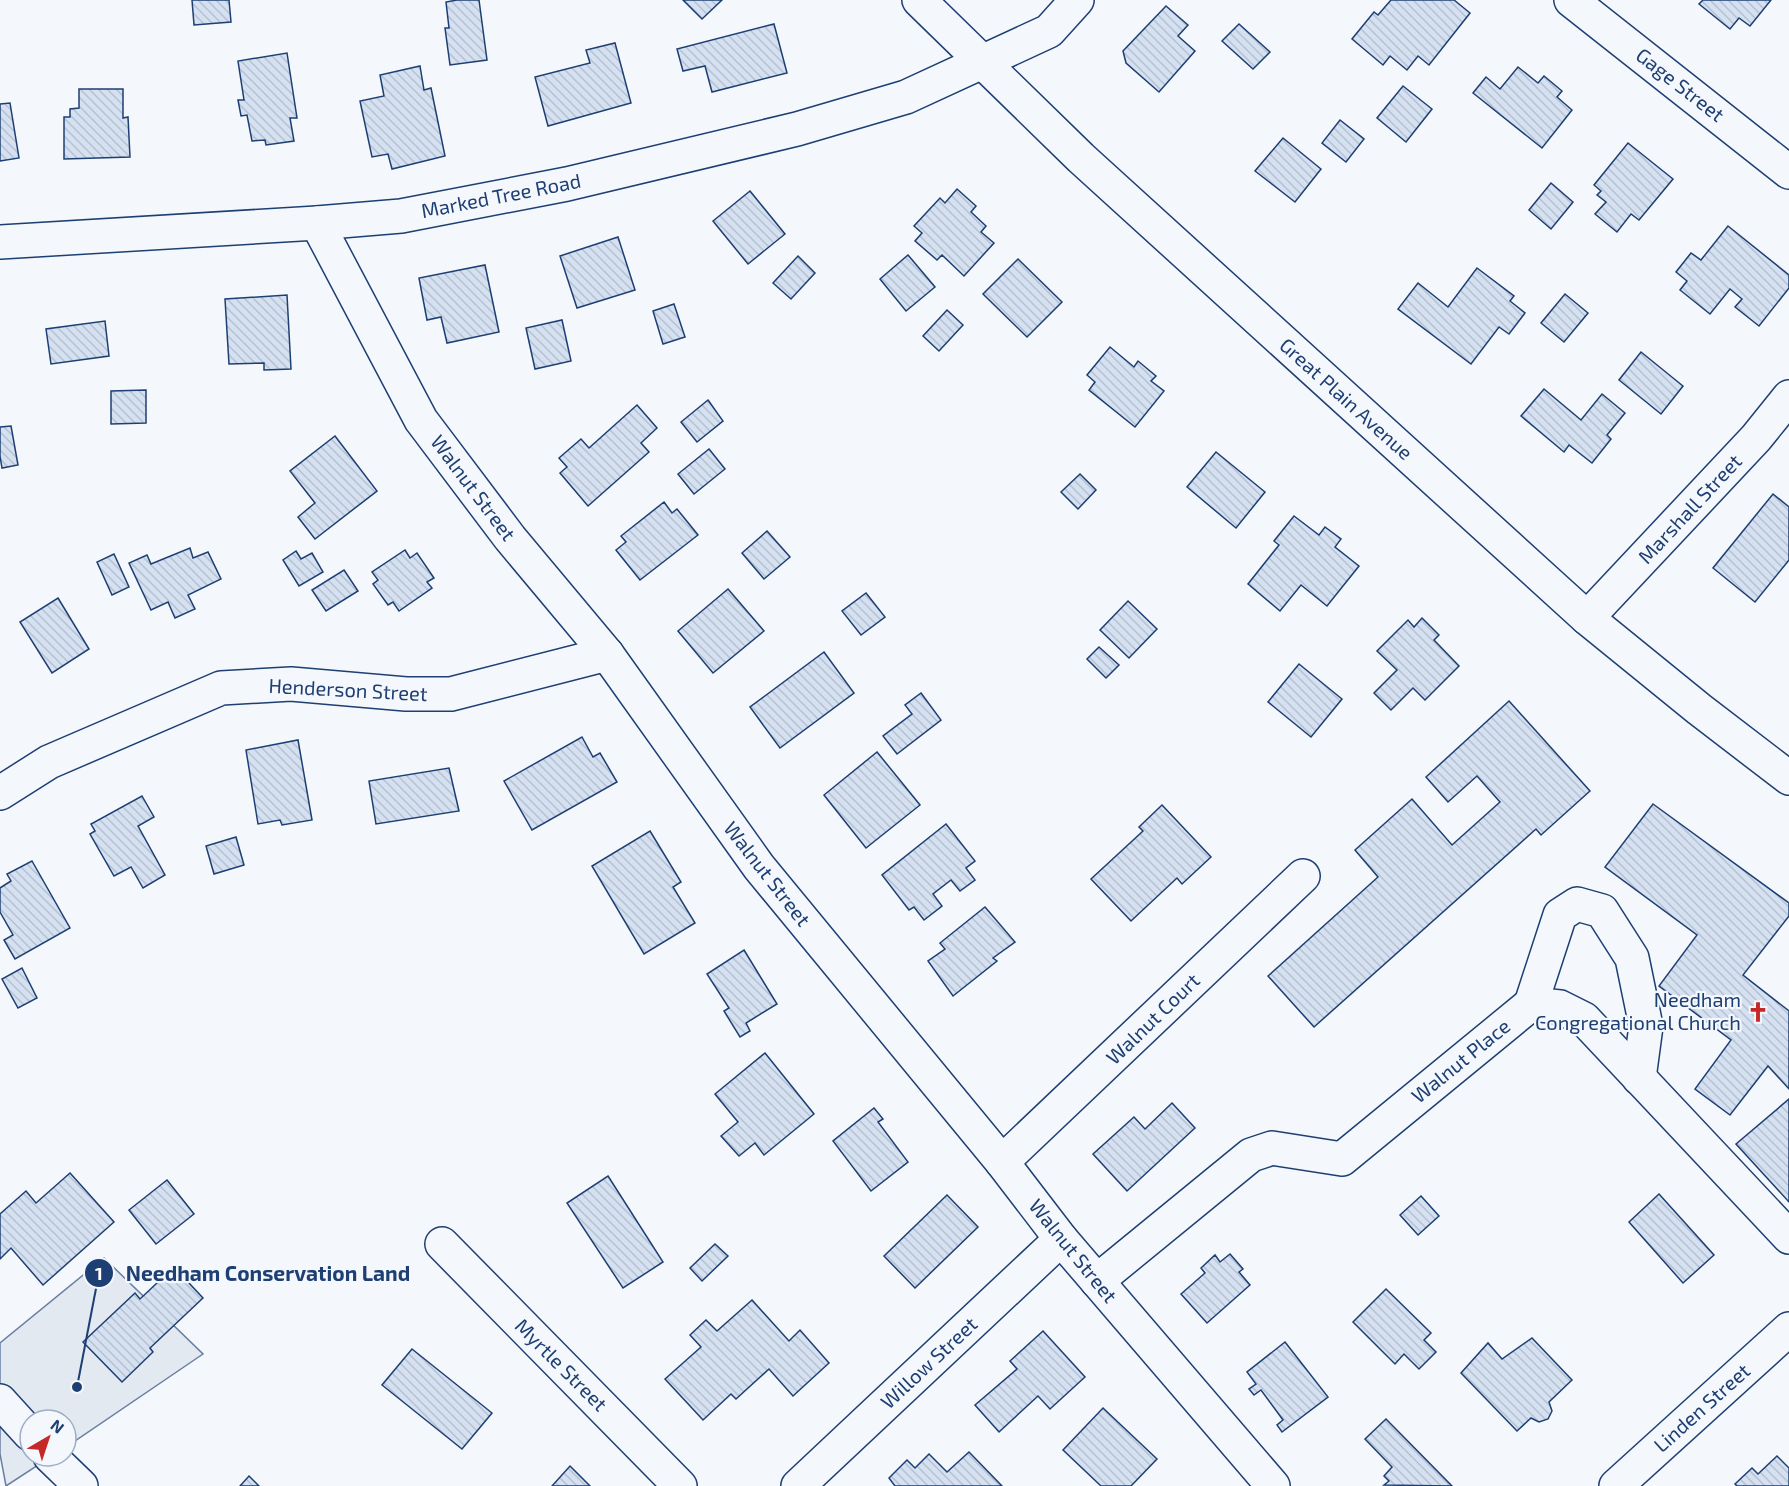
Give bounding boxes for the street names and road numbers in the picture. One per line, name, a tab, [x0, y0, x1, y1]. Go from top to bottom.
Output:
street label: Gage Street	[1632, 42, 1730, 126]
street label: Marked Tree Road	[419, 168, 583, 222]
street label: Great Plain Avenue	[1275, 332, 1418, 464]
street label: Walnut Street	[426, 430, 522, 545]
street label: Marshall Street	[1633, 448, 1746, 568]
street label: Henderson Street	[268, 673, 429, 705]
street label: Walnut Street	[719, 816, 816, 931]
street label: Walnut Court	[1101, 968, 1204, 1069]
street label: Walnut Place	[1406, 1013, 1514, 1107]
street label: Walnut Street	[1025, 1194, 1123, 1307]
street label: Willow Street	[875, 1311, 982, 1413]
street label: Myrtle Street	[511, 1313, 613, 1416]
street label: Linden Street	[1648, 1358, 1754, 1457]

